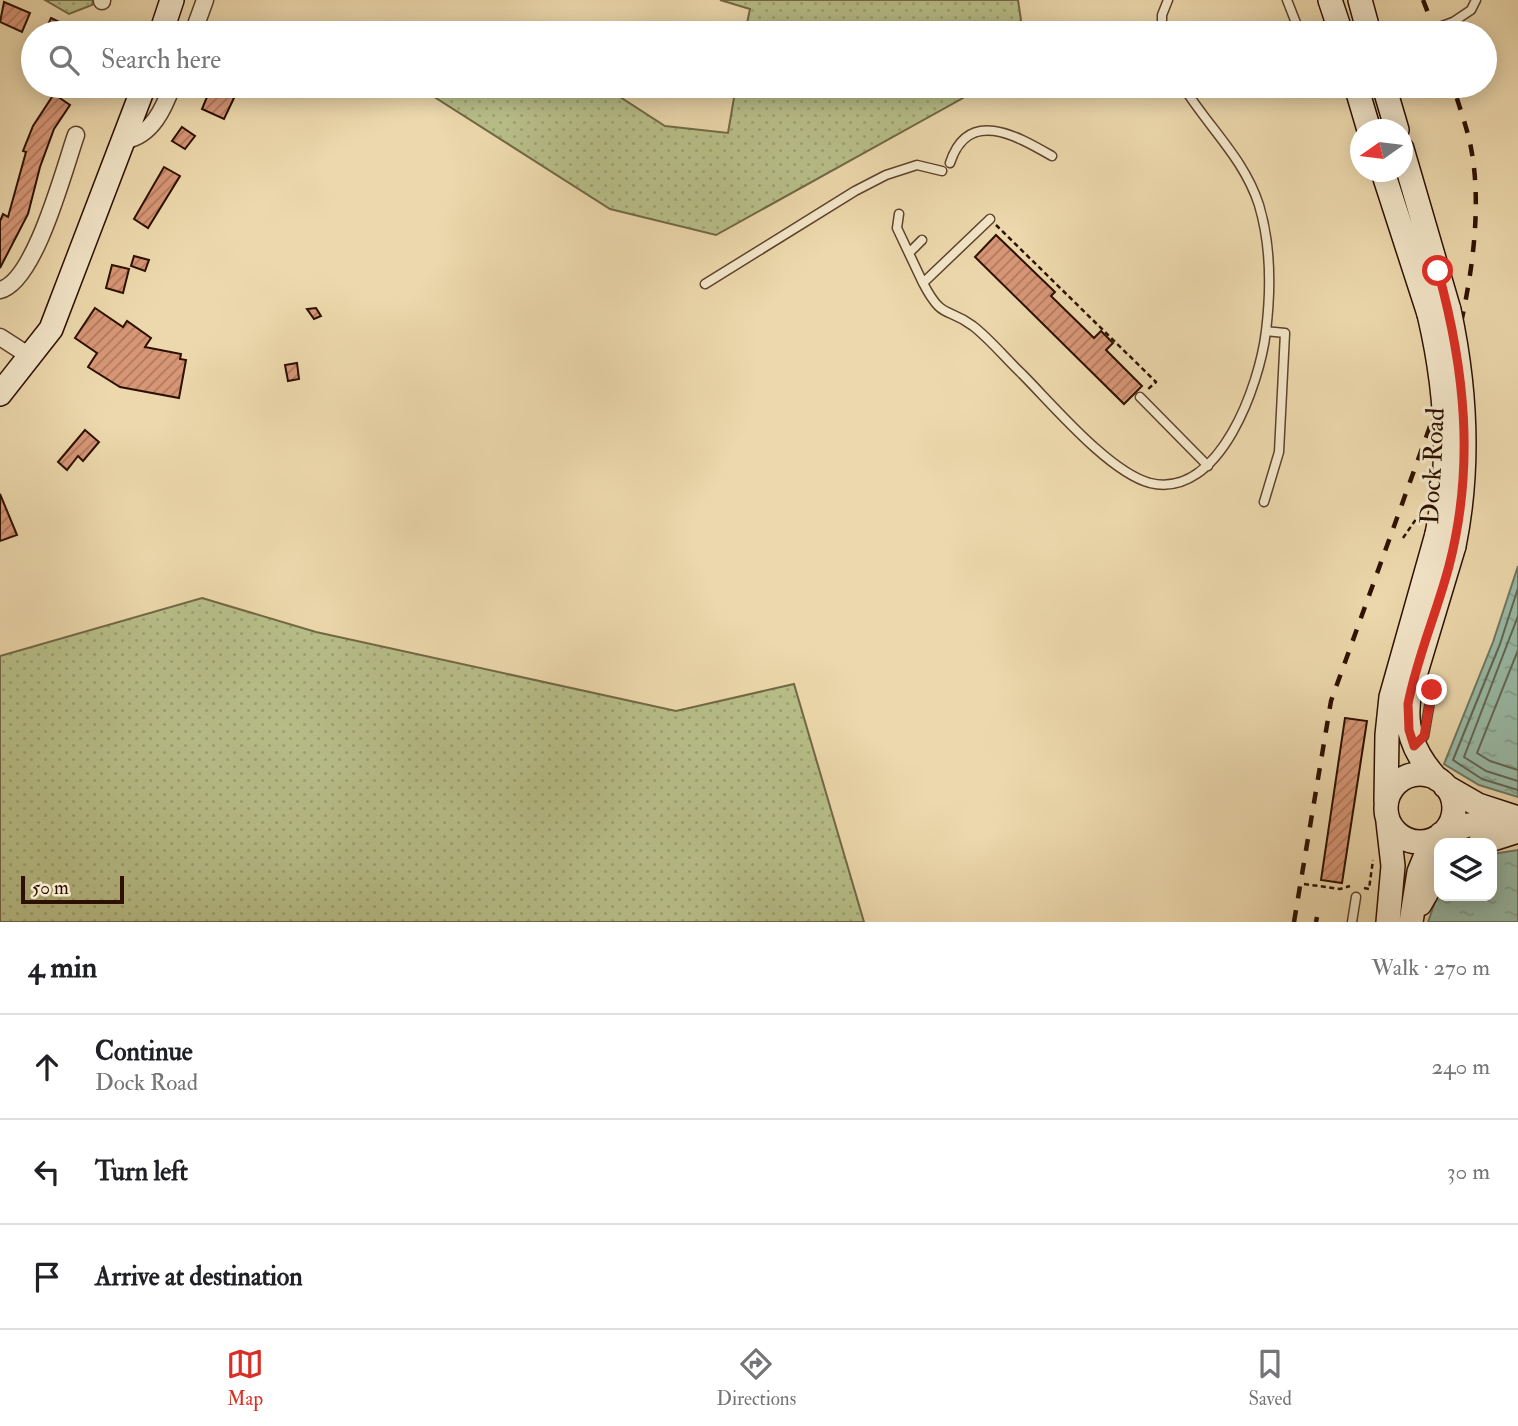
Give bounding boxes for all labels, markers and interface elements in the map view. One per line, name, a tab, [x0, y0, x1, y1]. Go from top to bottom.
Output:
search box	[21, 21, 1497, 98]
icon: search	[45, 41, 83, 79]
text: Search here	[101, 44, 221, 76]
north arrow	[1350, 119, 1413, 182]
route start	[1422, 255, 1453, 286]
street label: Dock Road	[1414, 407, 1452, 525]
route end	[1416, 674, 1447, 705]
map controls	[1434, 838, 1497, 901]
button: layers	[1434, 838, 1497, 901]
scale bar	[21, 873, 124, 905]
text: 50 m	[32, 876, 69, 900]
text: 4 min	[28, 949, 97, 986]
text: Walk · 270 m	[1371, 953, 1490, 982]
text: Continue	[95, 1036, 193, 1068]
icon: ahead	[28, 1048, 66, 1086]
text: 240 m	[1431, 1052, 1490, 1081]
text: Dock Road	[95, 1068, 198, 1097]
icon: left	[28, 1153, 66, 1191]
text: Turn left	[95, 1156, 188, 1188]
text: 30 m	[1447, 1157, 1490, 1186]
icon: arrive	[28, 1258, 66, 1296]
text: Arrive at destination	[95, 1261, 303, 1293]
tab: Map	[226, 1345, 264, 1411]
tab: Directions	[716, 1345, 796, 1411]
tab: Saved	[1248, 1345, 1292, 1411]

